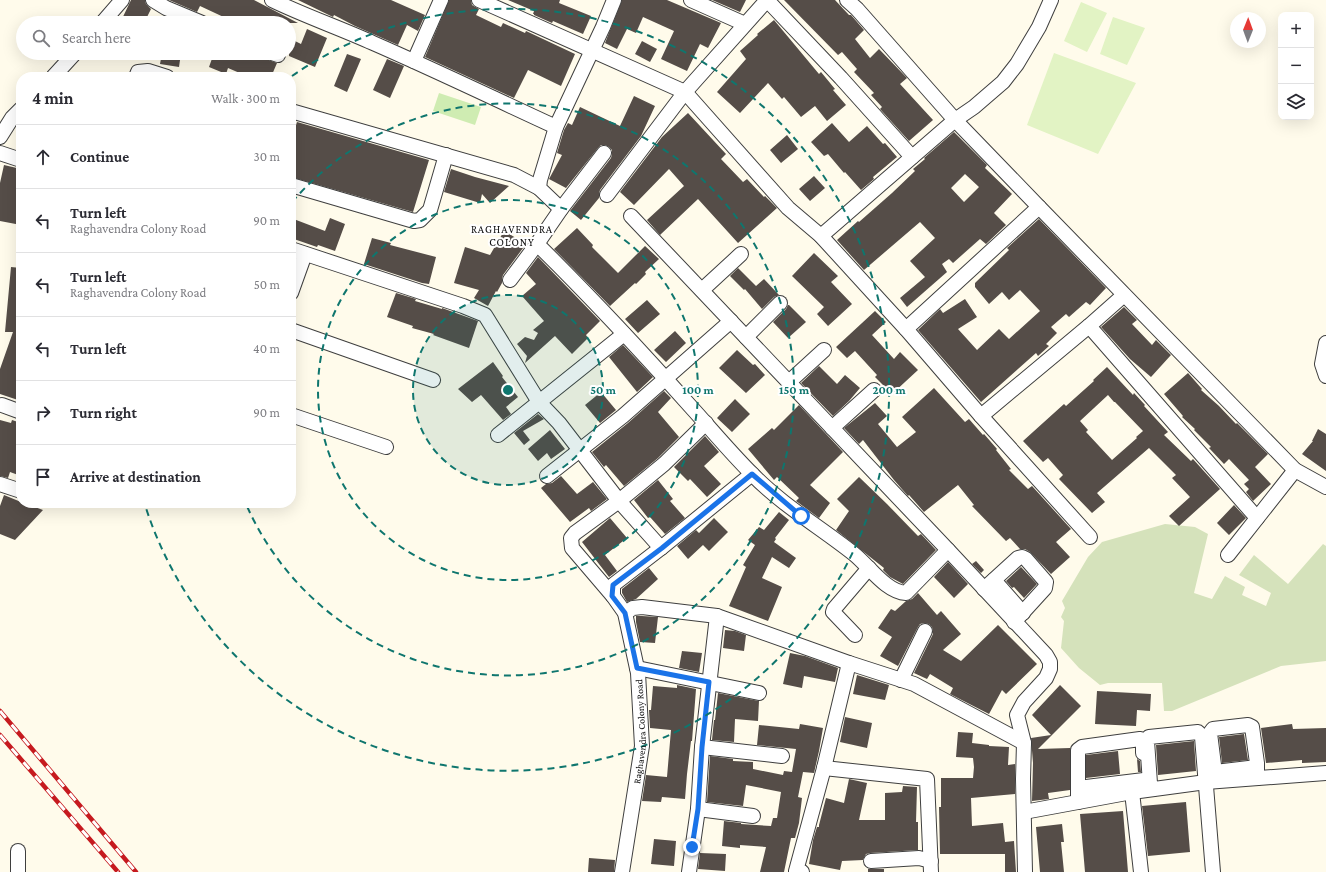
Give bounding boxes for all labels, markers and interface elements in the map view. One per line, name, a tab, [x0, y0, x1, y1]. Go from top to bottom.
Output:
north arrow	[1230, 12, 1266, 48]
map controls	[1278, 12, 1314, 120]
button: +	[1278, 12, 1314, 48]
search box	[16, 16, 296, 60]
icon: search	[30, 27, 52, 49]
text: Search here	[62, 30, 131, 46]
button: −	[1278, 48, 1314, 84]
button: layers	[1278, 84, 1314, 120]
text: 4 min	[32, 89, 74, 108]
text: Walk · 300 m	[211, 91, 280, 106]
icon: ahead	[32, 146, 54, 168]
text: Continue	[70, 149, 129, 165]
text: 30 m	[254, 149, 280, 164]
text: Turn left	[70, 205, 126, 221]
icon: left	[32, 210, 54, 232]
text: 90 m	[253, 213, 280, 228]
text: Raghavendra Colony Road	[70, 221, 206, 236]
district label: RAGHAVENDRA COLONY	[471, 223, 553, 248]
text: Turn left	[70, 269, 126, 285]
icon: left	[32, 274, 54, 296]
text: 50 m	[254, 277, 280, 292]
text: Raghavendra Colony Road	[70, 285, 206, 300]
icon: left	[32, 338, 54, 360]
text: Turn left	[70, 341, 126, 357]
text: 40 m	[253, 341, 280, 356]
centre of rings	[501, 383, 515, 397]
text: 50 m	[590, 383, 617, 397]
text: 100 m	[682, 383, 715, 397]
text: 150 m	[779, 383, 810, 397]
text: 200 m	[872, 383, 906, 397]
icon: right	[32, 402, 54, 424]
text: Turn right	[70, 405, 137, 421]
text: 90 m	[253, 405, 280, 420]
icon: arrive	[32, 466, 54, 488]
text: Arrive at destination	[70, 469, 201, 485]
route start	[792, 507, 810, 525]
street label: Raghavendra Colony Road	[631, 678, 648, 785]
route end	[683, 838, 701, 856]

